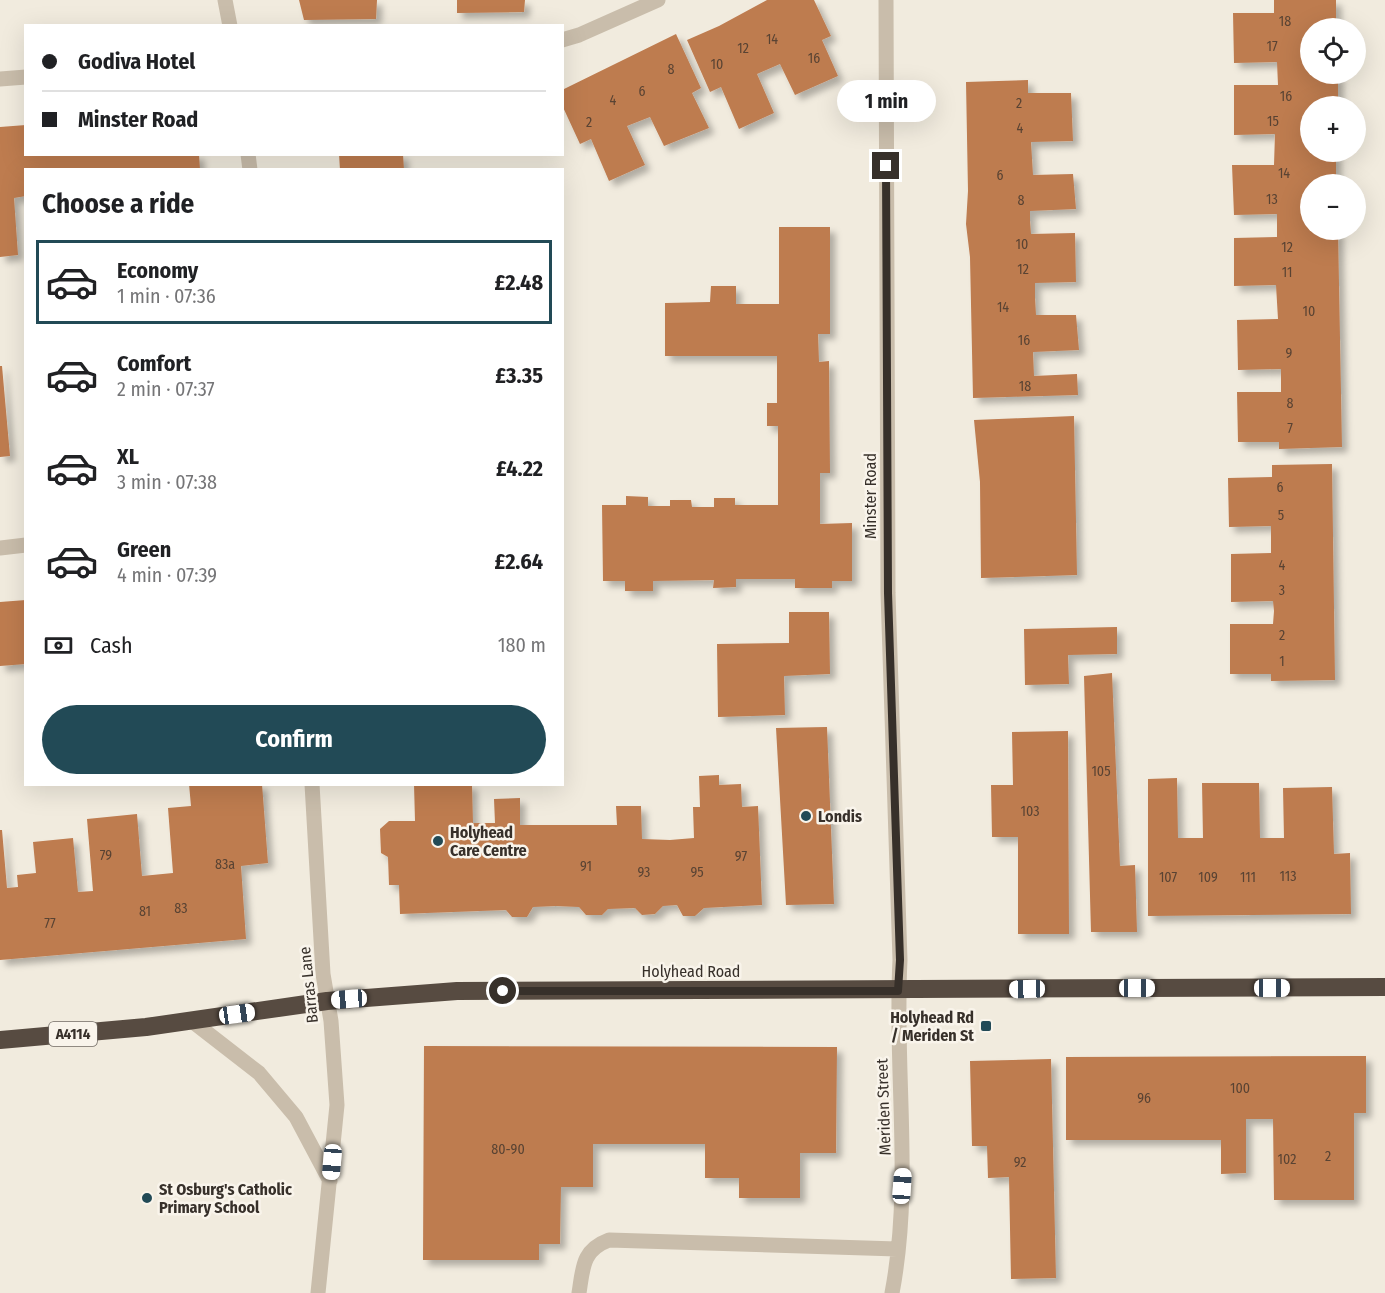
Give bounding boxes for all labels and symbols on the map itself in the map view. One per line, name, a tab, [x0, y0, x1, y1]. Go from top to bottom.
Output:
house number: 18	[1279, 13, 1291, 30]
house number: 14	[766, 31, 778, 48]
house number: 17	[1266, 38, 1278, 55]
house number: 12	[737, 40, 749, 57]
house number: 16	[808, 50, 820, 67]
house number: 10	[711, 56, 723, 73]
house number: 8	[668, 61, 675, 78]
callout: 1 min	[836, 79, 936, 121]
house number: 6	[639, 83, 646, 100]
house number: 16	[1280, 88, 1292, 105]
house number: 4	[610, 92, 617, 109]
house number: 2	[1016, 95, 1022, 112]
house number: 15	[1267, 113, 1279, 130]
house number: 2	[586, 114, 592, 131]
house number: 4	[1017, 120, 1024, 137]
route end	[872, 152, 899, 179]
house number: 14	[1278, 165, 1290, 182]
house number: 6	[997, 167, 1004, 184]
house number: 13	[1266, 191, 1278, 208]
house number: 8	[1018, 192, 1025, 209]
house number: 10	[1016, 236, 1028, 253]
house number: 12	[1281, 239, 1293, 256]
house number: 12	[1017, 261, 1029, 278]
house number: 11	[1282, 264, 1292, 281]
house number: 14	[997, 299, 1009, 316]
house number: 10	[1303, 303, 1315, 320]
house number: 16	[1018, 332, 1030, 349]
house number: 9	[1286, 345, 1293, 362]
house number: 18	[1019, 378, 1031, 395]
house number: 8	[1287, 395, 1294, 412]
house number: 7	[1287, 420, 1293, 437]
street label: Minster Road	[861, 453, 880, 539]
house number: 6	[1277, 479, 1284, 496]
house number: 5	[1278, 507, 1284, 524]
house number: 4	[1279, 557, 1286, 574]
house number: 3	[1279, 582, 1285, 599]
house number: 2	[1279, 627, 1285, 644]
house number: 1	[1279, 653, 1285, 670]
house number: 105	[1091, 763, 1111, 780]
house number: 103	[1021, 803, 1039, 820]
place label: Londis	[818, 807, 862, 826]
marker: Londis	[799, 809, 813, 823]
place label: Holyhead Care Centre	[450, 823, 527, 860]
marker: Holyhead Care Centre	[431, 834, 445, 848]
house number: 79	[100, 847, 112, 864]
house number: 97	[735, 848, 747, 865]
house number: 83a	[215, 856, 235, 873]
house number: 91	[580, 858, 592, 875]
house number: 93	[638, 864, 650, 881]
house number: 95	[690, 864, 704, 881]
house number: 113	[1279, 868, 1297, 885]
house number: 107	[1159, 869, 1177, 886]
house number: 109	[1198, 869, 1218, 886]
house number: 111	[1240, 869, 1256, 886]
house number: 83	[174, 900, 188, 917]
house number: 81	[139, 903, 151, 920]
house number: 77	[44, 915, 56, 932]
street label: Barras Lane	[295, 946, 322, 1024]
street label: Holyhead Road	[642, 962, 740, 981]
route start	[489, 977, 516, 1004]
car	[1119, 979, 1155, 997]
car	[1254, 979, 1290, 997]
car	[1009, 980, 1045, 998]
car	[330, 989, 368, 1009]
car	[218, 1003, 256, 1025]
place label: Holyhead Rd / Meriden St	[890, 1008, 974, 1045]
marker: Holyhead Rd / Meriden St	[979, 1019, 993, 1033]
road number: A4114	[49, 1022, 97, 1046]
street label: Meriden Street	[872, 1057, 895, 1156]
house number: 100	[1230, 1080, 1250, 1097]
house number: 96	[1137, 1090, 1151, 1107]
house number: 80-90	[491, 1141, 525, 1158]
car	[321, 1143, 343, 1181]
house number: 2	[1325, 1148, 1331, 1165]
house number: 102	[1278, 1151, 1296, 1168]
house number: 92	[1014, 1154, 1026, 1171]
car	[892, 1167, 912, 1205]
place label: St Osburg's Catholic Primary School	[159, 1180, 292, 1217]
marker: St Osburg's Catholic Primary School	[140, 1191, 154, 1205]

